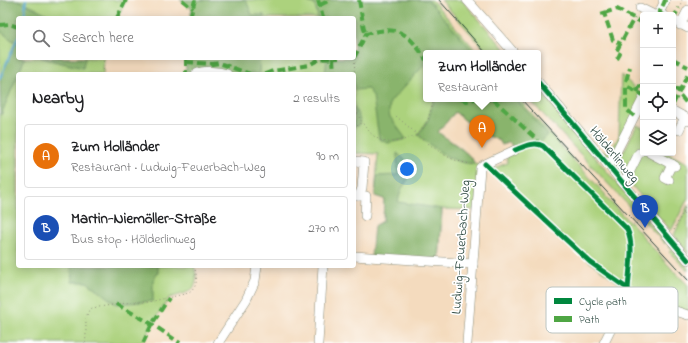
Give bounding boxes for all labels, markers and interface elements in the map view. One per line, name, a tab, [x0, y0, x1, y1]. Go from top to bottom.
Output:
map controls	[640, 12, 676, 156]
button: +	[640, 12, 676, 48]
search box	[16, 16, 356, 60]
icon: search	[30, 27, 52, 49]
text: Search here	[62, 27, 134, 49]
button: −	[640, 48, 676, 84]
popup	[423, 50, 541, 102]
text: Zum Holländer	[438, 56, 526, 78]
text: Restaurant	[438, 78, 498, 97]
button: locate	[640, 84, 676, 120]
text: Nearby	[32, 86, 84, 111]
text: 2 results	[293, 89, 340, 108]
pin: A	[469, 115, 495, 148]
button: layers	[640, 120, 676, 156]
street label: Hölderlinweg	[583, 122, 644, 189]
text: Zum Holländer	[71, 136, 159, 158]
text: A	[42, 147, 50, 166]
text: 90 m	[316, 147, 339, 166]
text: Restaurant · Ludwig-Feuerbach-Weg	[71, 158, 266, 177]
your location	[397, 159, 417, 179]
street label: Ludwig-Feuerbach-Weg	[446, 179, 478, 315]
pin: B	[632, 195, 658, 228]
text: Martin-Niemöller-Straße	[71, 208, 216, 230]
text: B	[42, 219, 50, 238]
text: 270 m	[308, 219, 339, 238]
text: Bus stop · Hölderlinweg	[71, 230, 196, 249]
legend	[546, 287, 678, 333]
text: Cycle path	[579, 294, 627, 311]
text: Path	[579, 312, 600, 328]

